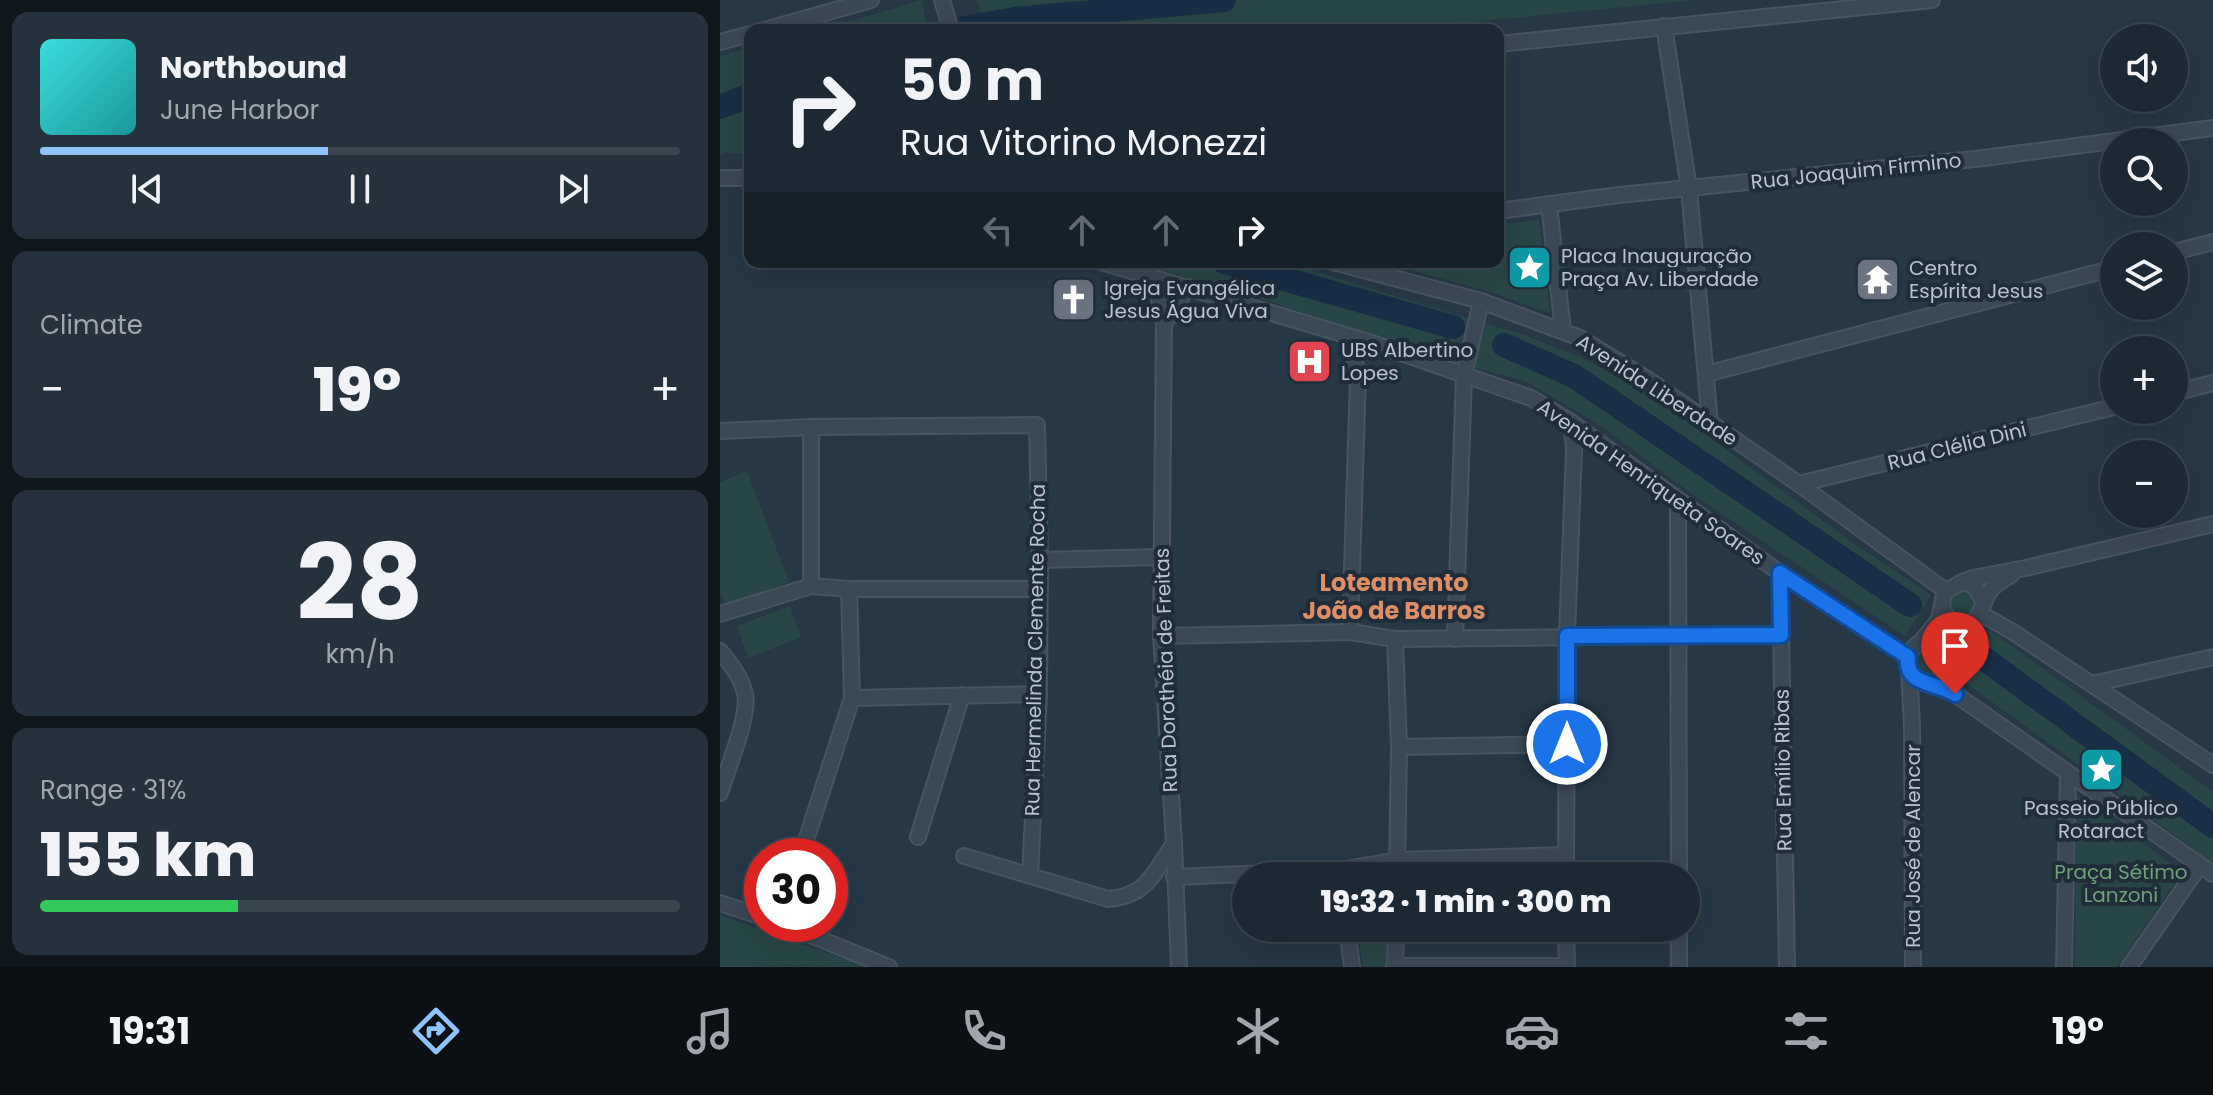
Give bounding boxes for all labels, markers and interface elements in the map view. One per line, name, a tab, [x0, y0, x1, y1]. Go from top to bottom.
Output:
map controls	[2100, 24, 2188, 528]
button: sound	[2100, 24, 2188, 112]
text: 50 m	[900, 41, 1044, 120]
text: Northbound	[160, 46, 347, 89]
icon: right	[768, 56, 872, 160]
text: June Harbor	[160, 92, 319, 128]
text: Rua Vitorino Monezzi	[900, 117, 1267, 168]
button: search	[2100, 128, 2188, 216]
street label: Rua Joaquim Firmino	[1749, 146, 1963, 196]
icon: previous	[125, 167, 169, 211]
icon: pause	[338, 167, 382, 211]
icon: next	[551, 167, 595, 211]
icon: left	[976, 208, 1020, 252]
icon: ahead	[1060, 208, 1104, 252]
icon: ahead	[1144, 208, 1188, 252]
icon: right	[1228, 208, 1272, 252]
button: layers	[2100, 232, 2188, 320]
place label: Placa Inauguração Praça Av. Liberdade	[1561, 242, 1759, 293]
place icon: Placa Inauguração Praça Av. Liberdade	[1506, 244, 1554, 292]
place label: Centro Espírita Jesus	[1909, 254, 2043, 305]
temple icon: Centro Espírita Jesus	[1854, 255, 1902, 303]
place label: Igreja Evangélica Jesus Água Viva	[1104, 274, 1275, 325]
church icon: Igreja Evangélica Jesus Água Viva	[1049, 275, 1097, 323]
text: Climate	[40, 307, 143, 343]
street label: Avenida Liberdade	[1571, 327, 1743, 453]
place label: UBS Albertino Lopes	[1341, 336, 1473, 387]
button: +	[2100, 336, 2188, 424]
hospital icon: UBS Albertino Lopes	[1286, 337, 1334, 385]
text: 19°	[313, 348, 401, 432]
text: −	[40, 359, 64, 420]
text: +	[650, 359, 680, 420]
street label: Avenida Henriqueta Soares	[1532, 393, 1770, 571]
street label: Rua Clélia Dini	[1885, 415, 2029, 477]
button: −	[2100, 440, 2188, 528]
street label: Rua Hermelinda Clemente Rocha	[1018, 484, 1052, 816]
text: 28	[297, 510, 423, 655]
street label: Rua Dorothéia de Freitas	[1148, 547, 1184, 793]
district label: Loteamento João de Barros	[1302, 566, 1486, 627]
pin	[1921, 612, 1989, 694]
icon: arrive	[1933, 624, 1977, 668]
text: km/h	[325, 636, 395, 672]
street label: Rua Emílio Ribas	[1768, 689, 1798, 851]
position arrow	[1525, 702, 1609, 786]
street label: Rua José de Alencar	[1899, 744, 1927, 948]
place icon: Passeio Público Rotaract	[2077, 745, 2125, 793]
text: Range · 31%	[40, 772, 186, 808]
place label: Passeio Público Rotaract	[2024, 794, 2178, 845]
text: 155 km	[40, 813, 256, 897]
speed limit sign: 30	[744, 838, 848, 942]
park label: Praça Sétimo Lanzoni	[2054, 858, 2188, 909]
text: 19:32 · 1 min · 300 m	[1320, 880, 1612, 923]
icon: directions	[408, 1003, 464, 1059]
icon: music	[682, 1003, 738, 1059]
icon: phone	[956, 1003, 1012, 1059]
icon: climate	[1230, 1003, 1286, 1059]
icon: car	[1504, 1003, 1560, 1059]
icon: filters	[1778, 1003, 1834, 1059]
text: 19:31	[109, 1006, 190, 1057]
text: 19°	[2052, 1006, 2104, 1057]

